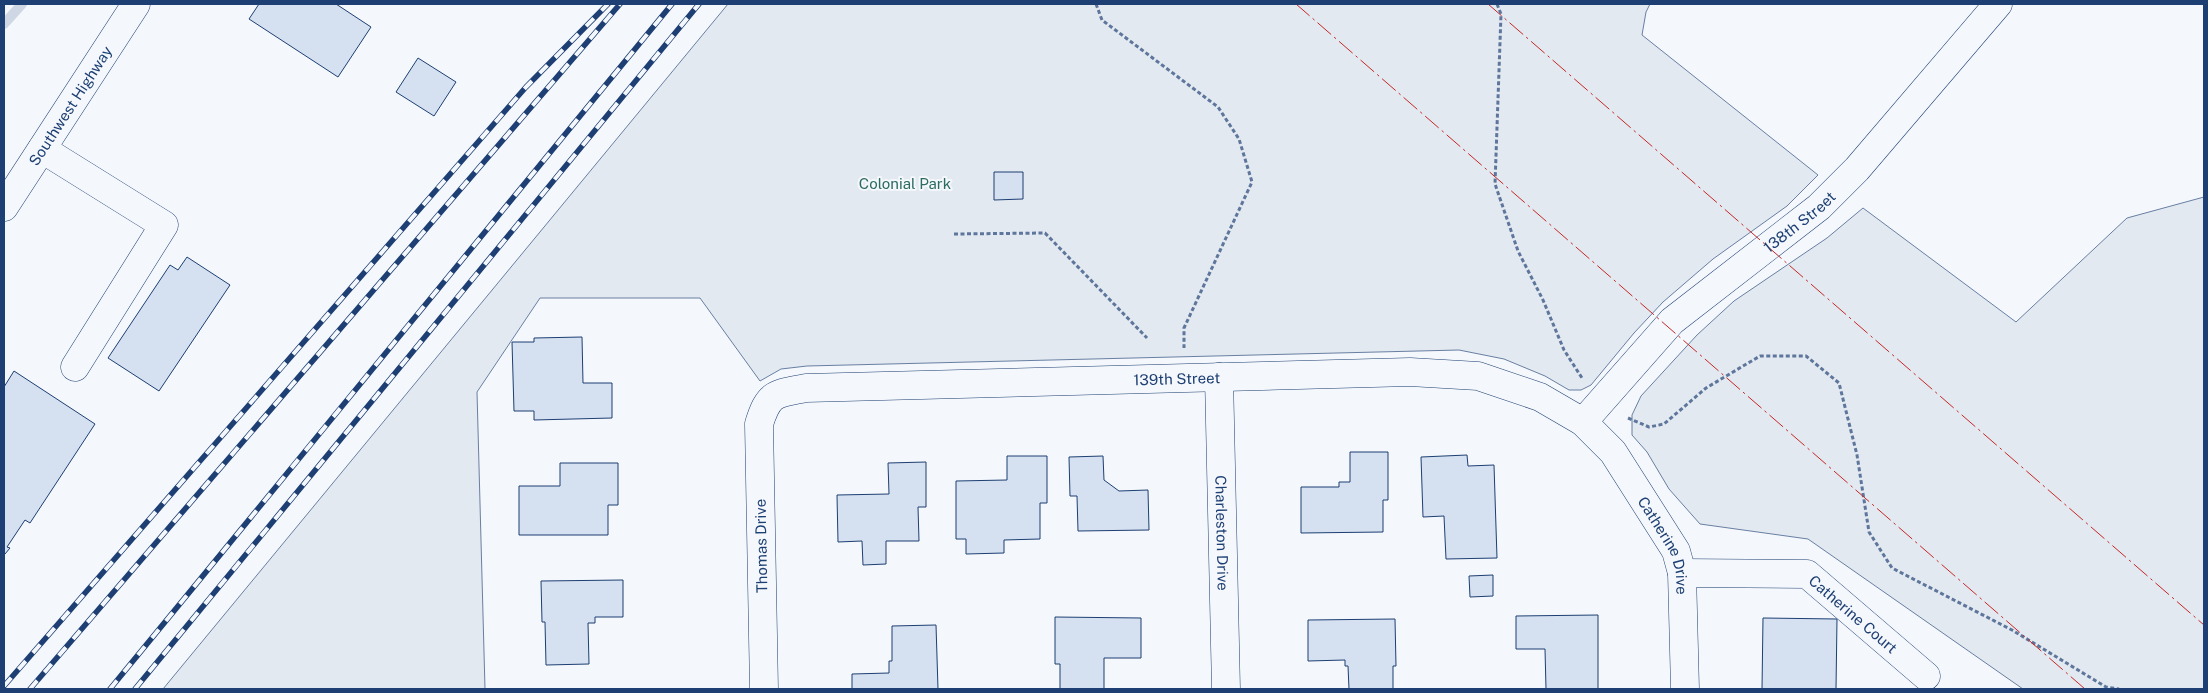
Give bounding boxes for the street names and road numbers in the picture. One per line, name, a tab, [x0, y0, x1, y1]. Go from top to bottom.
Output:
street label: Southwest Highway	[25, 43, 115, 168]
street label: 138th Street	[1760, 187, 1839, 256]
street label: 139th Street	[1133, 369, 1221, 388]
street label: Charleston Drive	[1213, 475, 1232, 591]
street label: Catherine Drive	[1635, 493, 1691, 595]
street label: Thomas Drive	[752, 499, 770, 593]
street label: Catherine Court	[1806, 571, 1901, 656]

